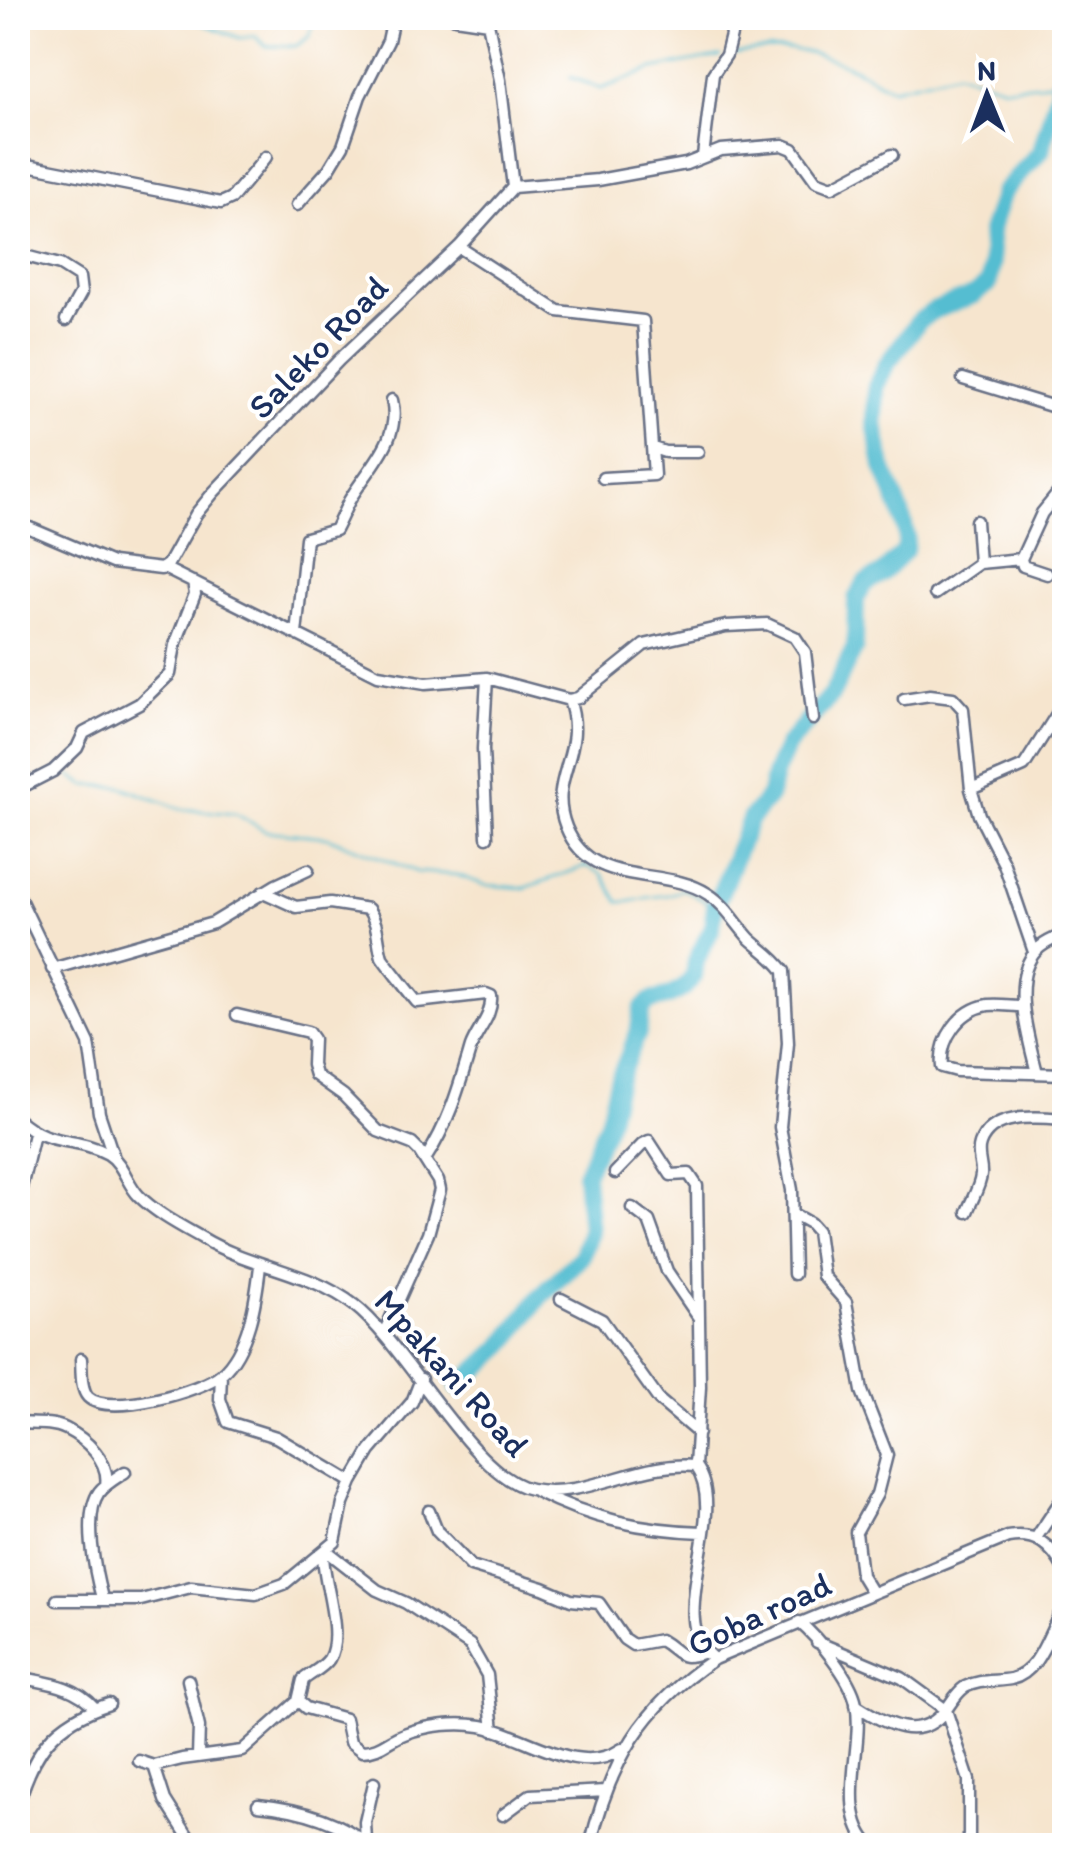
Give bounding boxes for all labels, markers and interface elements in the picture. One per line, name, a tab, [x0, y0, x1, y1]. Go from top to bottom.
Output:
north arrow	[937, 45, 1037, 145]
text: N	[977, 53, 996, 87]
street label: Saleko Road	[239, 267, 397, 427]
street label: Mpakani Road	[366, 1280, 538, 1466]
street label: Goba road	[681, 1563, 837, 1665]

